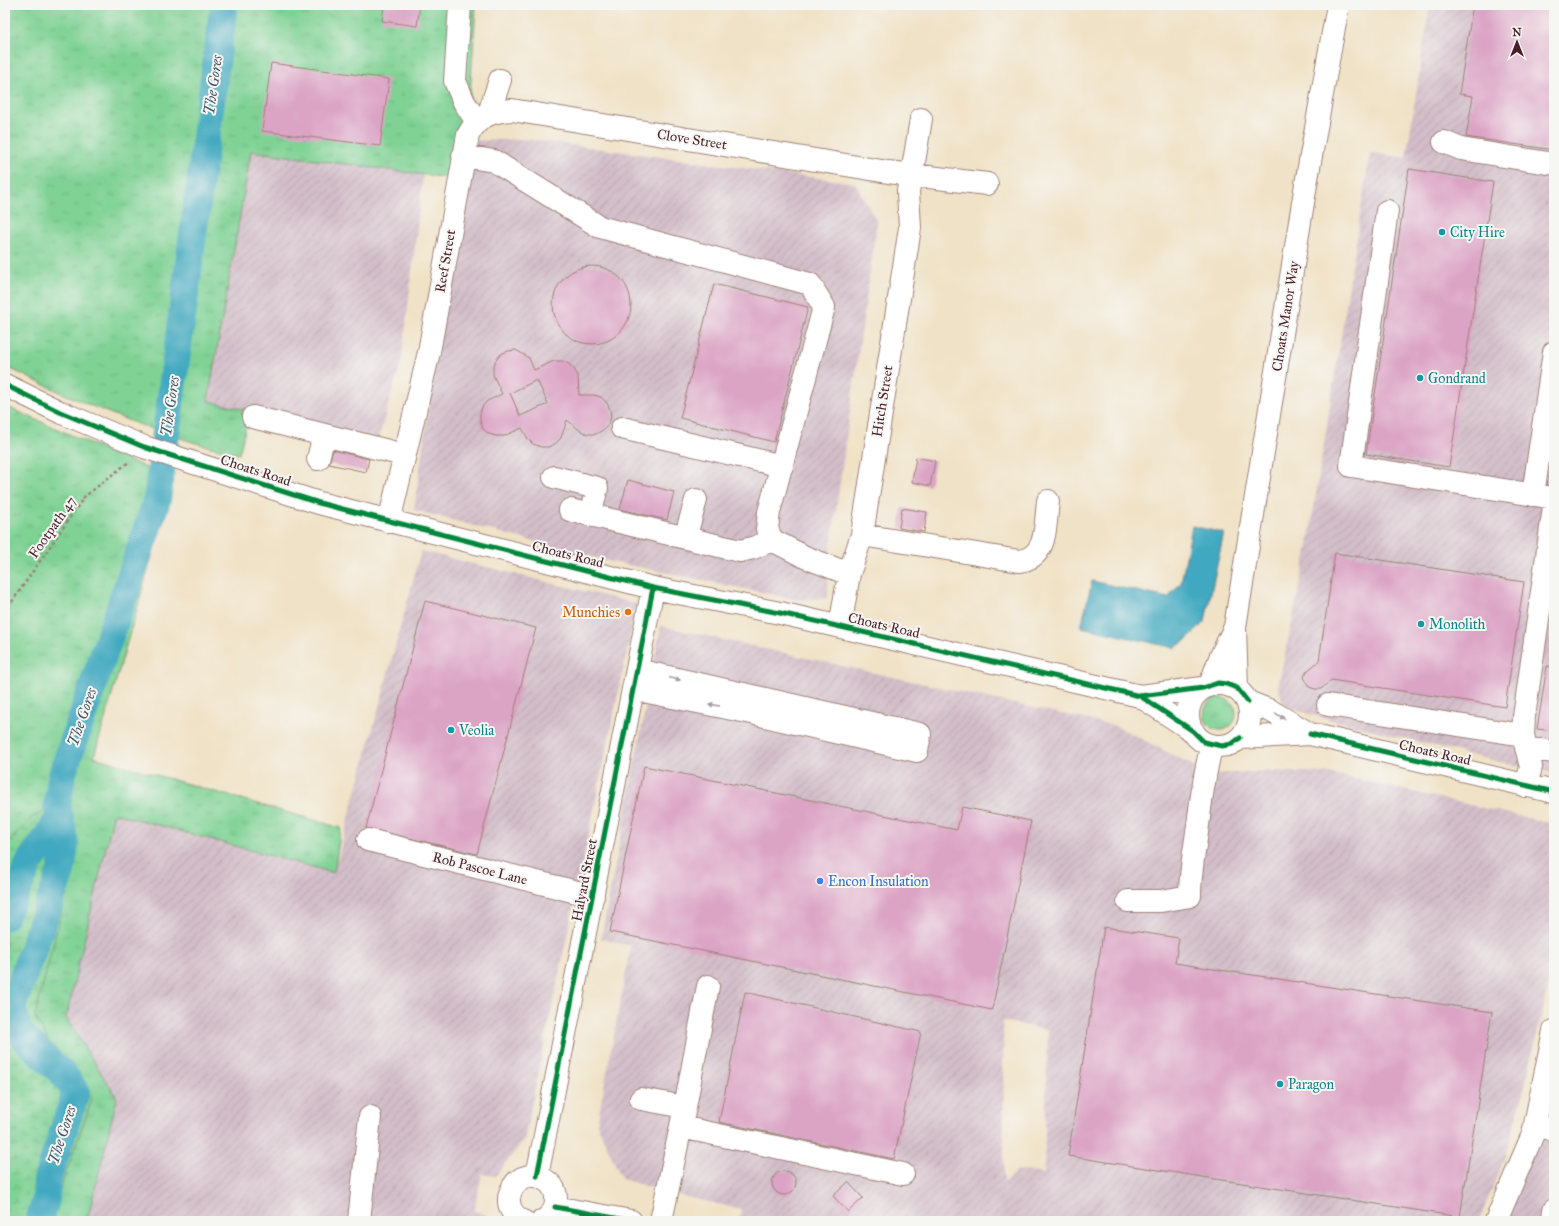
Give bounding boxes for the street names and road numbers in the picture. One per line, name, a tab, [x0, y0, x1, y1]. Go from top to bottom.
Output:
street label: Clove Street	[656, 126, 728, 153]
street label: Reef Street	[432, 228, 459, 294]
street label: Choats Manor Way	[1268, 259, 1303, 373]
street label: Hitch Street	[868, 364, 897, 438]
street label: Choats Road	[218, 451, 293, 490]
street label: Footpath 47	[25, 493, 80, 561]
street label: Choats Road	[530, 537, 605, 572]
street label: Choats Road	[846, 609, 921, 642]
street label: Choats Road	[1397, 736, 1472, 769]
street label: Halyard Street	[568, 837, 601, 923]
street label: Rob Pascoe Lane	[431, 848, 529, 889]

